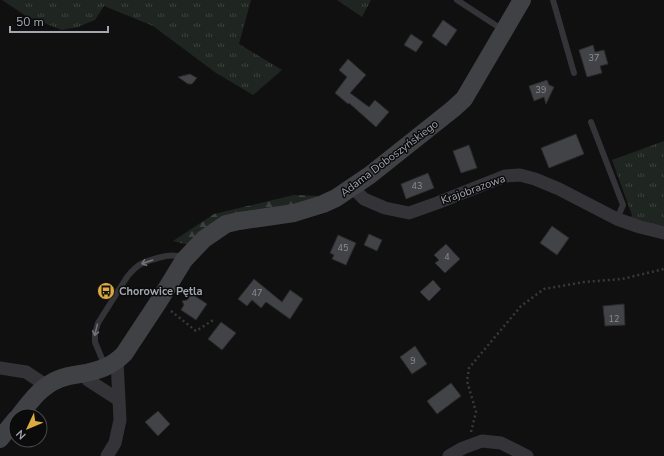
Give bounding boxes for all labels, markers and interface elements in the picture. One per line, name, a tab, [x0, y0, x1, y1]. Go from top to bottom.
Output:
scale bar	[10, 8, 108, 34]
text: 50 m	[16, 14, 44, 30]
house number: 37	[589, 52, 599, 64]
house number: 39	[536, 84, 546, 96]
street label: Adama Doboszyńskiego	[337, 117, 441, 200]
street label: Krajobrazowa	[439, 171, 508, 208]
house number: 43	[412, 180, 422, 192]
house number: 45	[338, 242, 348, 254]
house number: 4	[444, 251, 450, 263]
one-way arrow	[141, 258, 153, 266]
bus stop icon: Chorowice Pętla	[96, 281, 116, 301]
place label: Chorowice Pętla	[119, 284, 202, 299]
house number: 47	[252, 287, 262, 299]
house number: 12	[609, 313, 619, 325]
one-way arrow	[92, 323, 100, 336]
house number: 9	[410, 355, 416, 367]
north arrow	[8, 408, 48, 448]
text: N	[13, 426, 29, 443]

